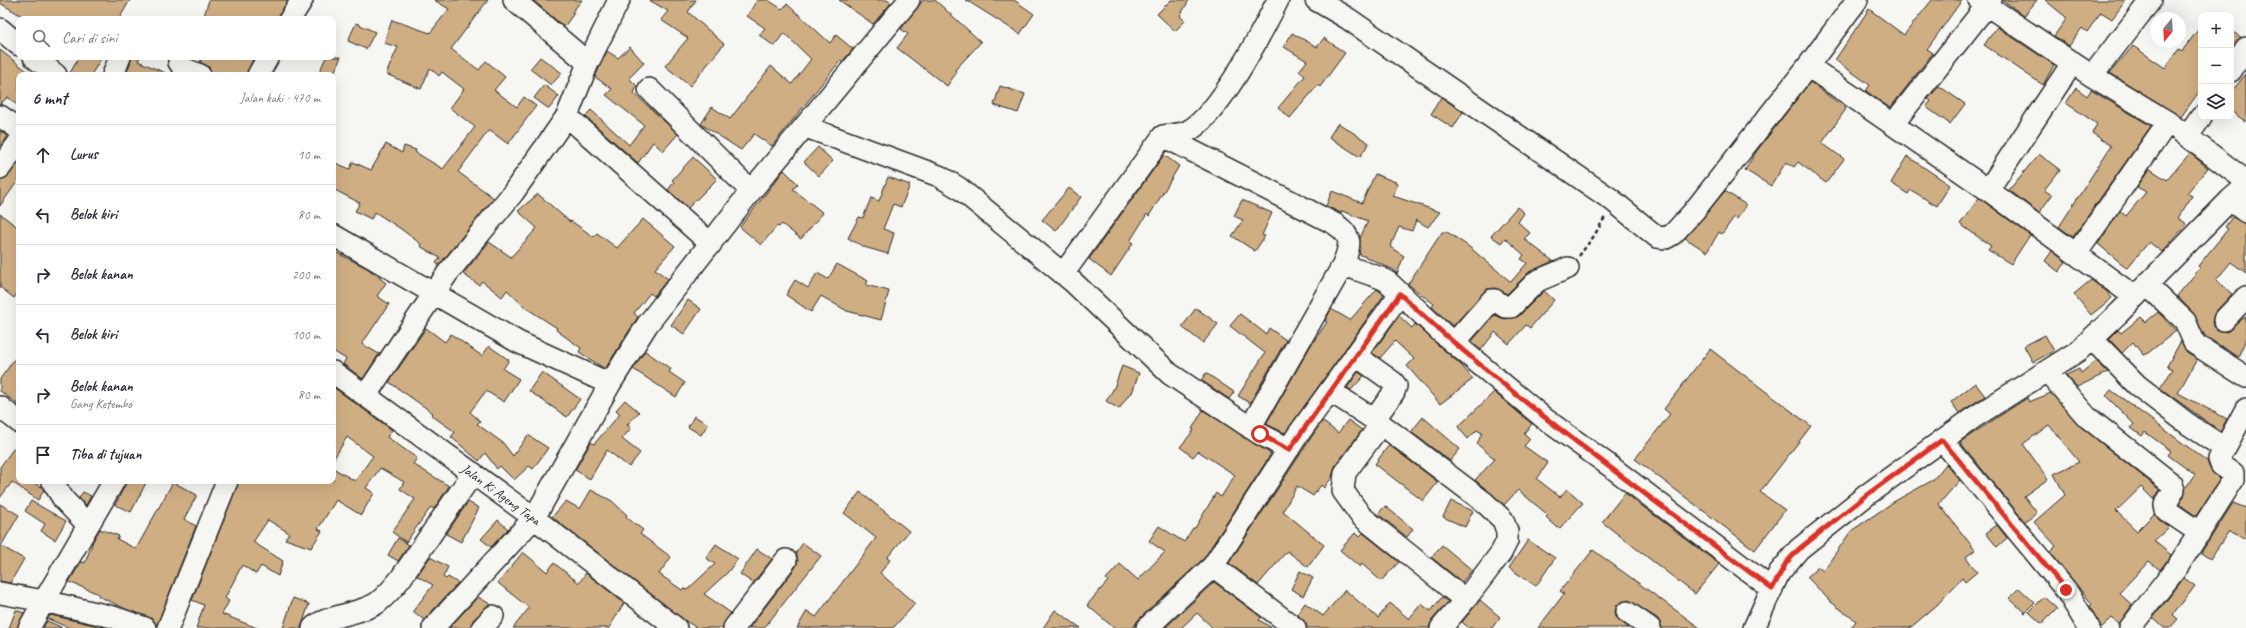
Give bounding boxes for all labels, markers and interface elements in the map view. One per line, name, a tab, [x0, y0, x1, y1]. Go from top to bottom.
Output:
north arrow	[2150, 12, 2186, 48]
map controls	[2198, 12, 2234, 120]
button: +	[2198, 12, 2234, 48]
search box	[16, 16, 336, 60]
icon: search	[30, 27, 52, 49]
text: Cari di sini	[62, 29, 117, 48]
button: −	[2198, 48, 2234, 84]
button: layers	[2198, 84, 2234, 120]
text: 6 mnt	[32, 88, 67, 109]
text: Jalan kaki · 470 m	[240, 90, 320, 106]
icon: ahead	[32, 144, 54, 166]
text: Lurus	[70, 145, 98, 164]
text: 10 m	[298, 147, 320, 163]
icon: left	[32, 204, 54, 226]
text: Belok kiri	[70, 205, 117, 224]
text: 80 m	[298, 207, 320, 223]
icon: right	[32, 264, 54, 286]
text: Belok kanan	[70, 265, 133, 284]
text: 200 m	[292, 267, 320, 283]
icon: left	[32, 324, 54, 346]
text: Belok kiri	[70, 325, 117, 344]
text: 100 m	[292, 327, 320, 343]
text: Belok kanan	[70, 377, 133, 396]
icon: right	[32, 384, 54, 406]
text: 80 m	[298, 387, 320, 403]
text: Gang Ketembo	[70, 396, 132, 412]
route start	[1251, 425, 1269, 443]
icon: arrive	[32, 444, 54, 466]
text: Tiba di tujuan	[70, 445, 141, 464]
street label: Jalan Ki Ageng Tapa	[457, 459, 545, 530]
route end	[2057, 581, 2075, 599]

